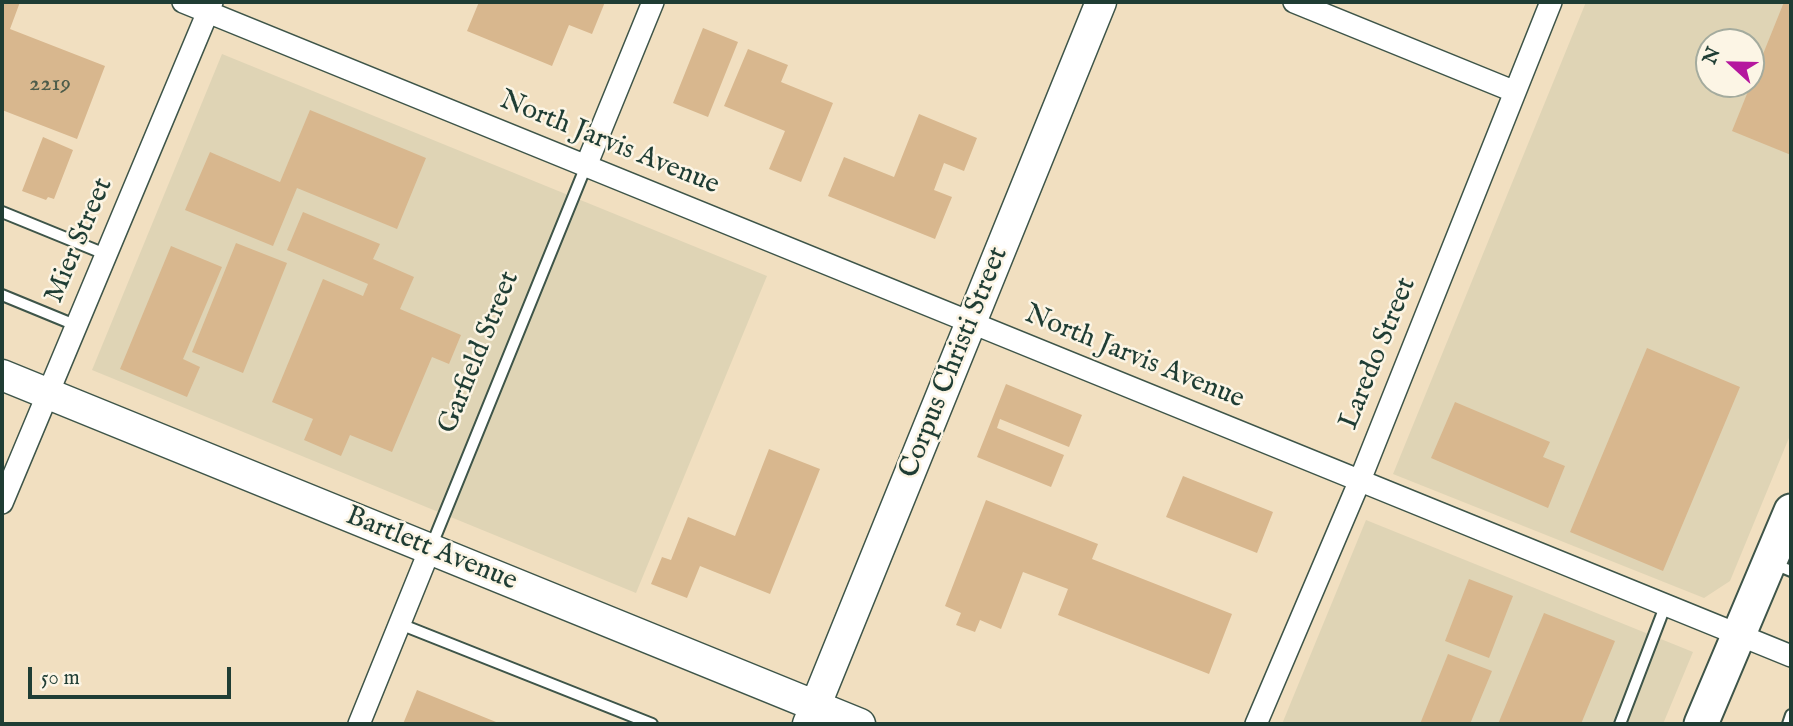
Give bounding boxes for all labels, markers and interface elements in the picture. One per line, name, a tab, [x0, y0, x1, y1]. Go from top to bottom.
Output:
north arrow	[1695, 28, 1765, 98]
text: N	[1698, 44, 1727, 68]
house number: 2219	[29, 71, 71, 99]
street label: North Jarvis Avenue	[494, 85, 724, 203]
street label: Mier Street	[39, 173, 121, 309]
street label: Corpus Christi Street	[893, 243, 1017, 483]
street label: Garfield Street	[432, 267, 528, 439]
street label: Laredo Street	[1333, 273, 1425, 435]
street label: North Jarvis Avenue	[1019, 299, 1249, 417]
street label: Bartlett Avenue	[340, 500, 522, 600]
scale bar	[32, 652, 234, 696]
text: 50 m	[41, 665, 80, 692]

